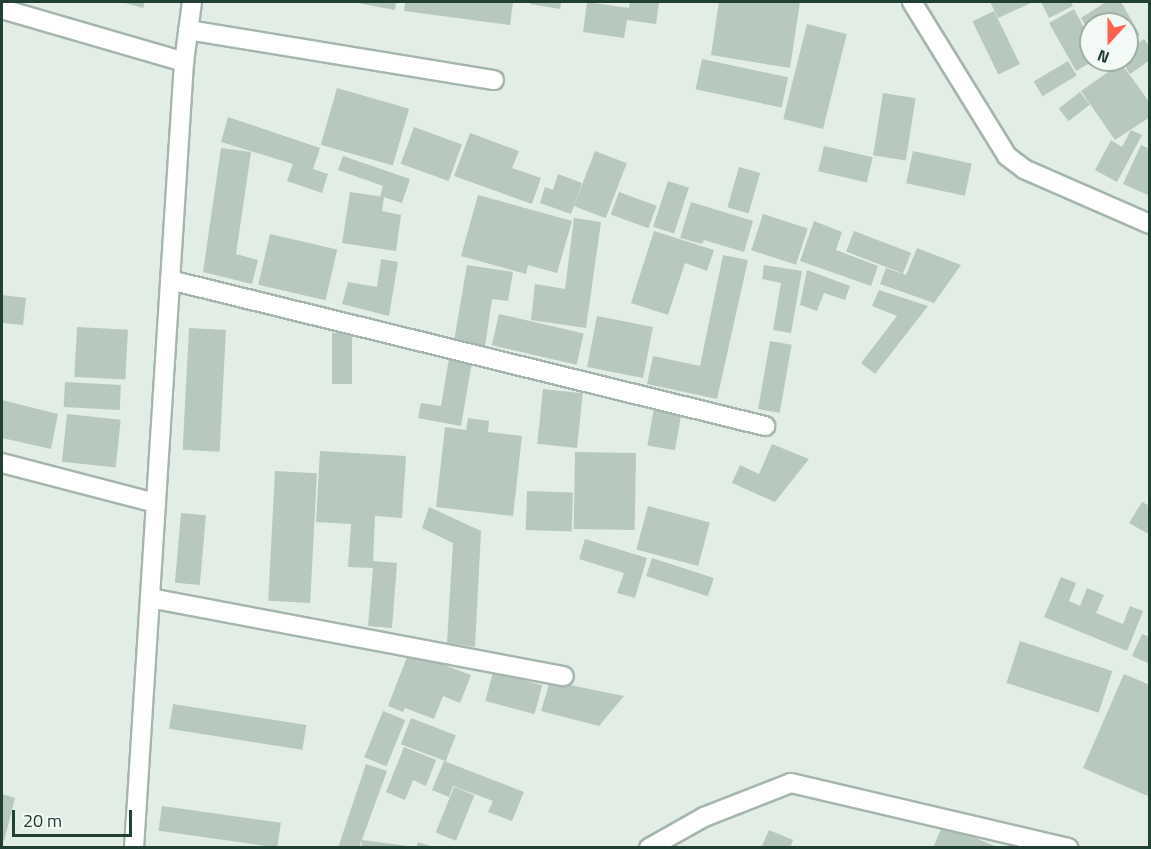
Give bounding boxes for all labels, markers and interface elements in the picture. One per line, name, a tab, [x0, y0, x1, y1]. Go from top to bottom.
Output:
north arrow	[1079, 12, 1139, 72]
text: N	[1094, 44, 1113, 70]
scale bar	[15, 798, 135, 836]
text: 20 m	[23, 807, 62, 834]

